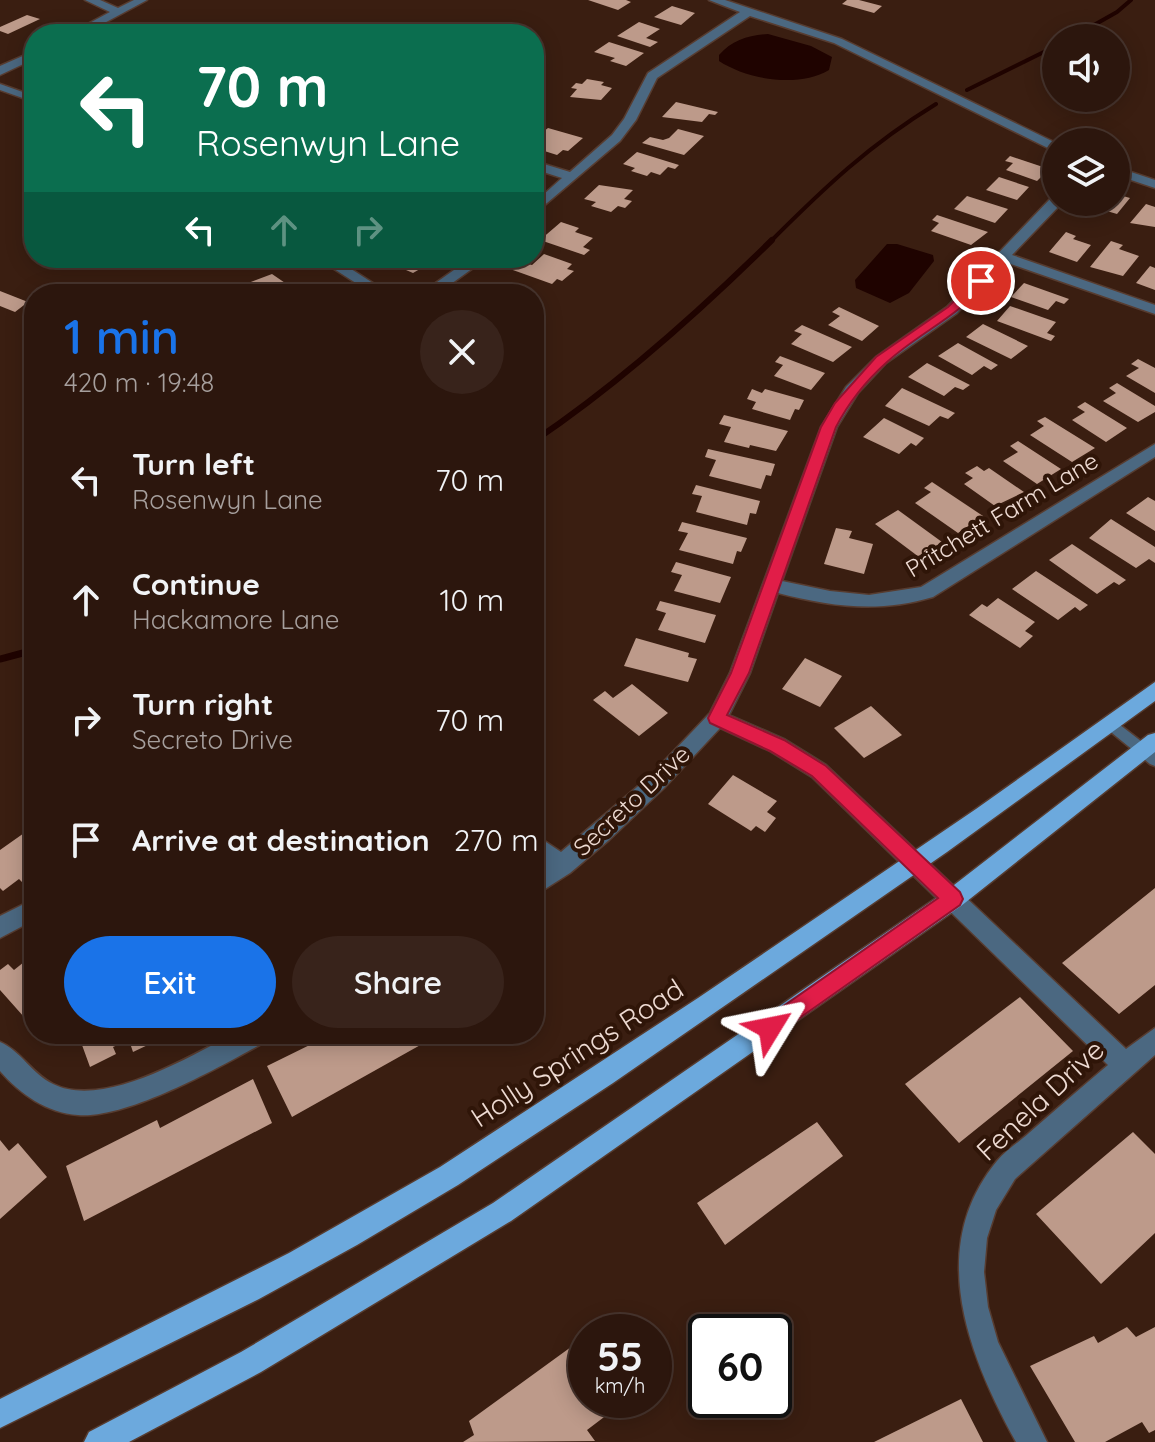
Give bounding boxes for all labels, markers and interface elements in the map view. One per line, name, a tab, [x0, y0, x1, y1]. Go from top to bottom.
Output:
map controls	[1042, 24, 1130, 216]
button: sound	[1042, 24, 1130, 112]
text: 70 m	[196, 51, 328, 121]
icon: left	[64, 56, 168, 160]
text: Rosenwyn Lane	[196, 120, 460, 165]
button: layers	[1042, 128, 1130, 216]
icon: left	[178, 208, 222, 252]
icon: ahead	[262, 208, 306, 252]
icon: right	[346, 208, 390, 252]
pin	[947, 247, 1015, 315]
icon: arrive	[959, 259, 1003, 303]
text: 1 min	[64, 306, 179, 366]
button: close	[420, 310, 504, 394]
text: 420 m · 19:48	[64, 366, 214, 399]
text: Turn left	[132, 445, 255, 483]
street label: Pritchett Farm Lane	[900, 445, 1103, 583]
icon: left	[64, 458, 108, 502]
text: 70 m	[435, 461, 504, 499]
text: Rosenwyn Lane	[132, 483, 323, 516]
text: Continue	[132, 565, 260, 603]
icon: ahead	[64, 578, 108, 622]
text: 10 m	[440, 581, 504, 619]
text: Hackamore Lane	[132, 603, 339, 636]
text: Turn right	[132, 685, 273, 723]
icon: right	[64, 698, 108, 742]
text: 70 m	[435, 701, 504, 739]
text: Secreto Drive	[132, 723, 293, 756]
street label: Secreto Drive	[567, 739, 696, 862]
icon: arrive	[64, 818, 108, 862]
text: Arrive at destination	[132, 821, 430, 859]
text: 270 m	[454, 821, 539, 859]
button: Exit	[64, 936, 276, 1028]
button: Share	[292, 936, 504, 1028]
street label: Holly Springs Road	[464, 971, 689, 1134]
position arrow	[728, 986, 812, 1070]
street label: Fenela Drive	[969, 1032, 1111, 1168]
speed limit sign: 60	[688, 1314, 792, 1418]
text: 55	[597, 1331, 643, 1381]
text: km/h	[595, 1373, 645, 1398]

